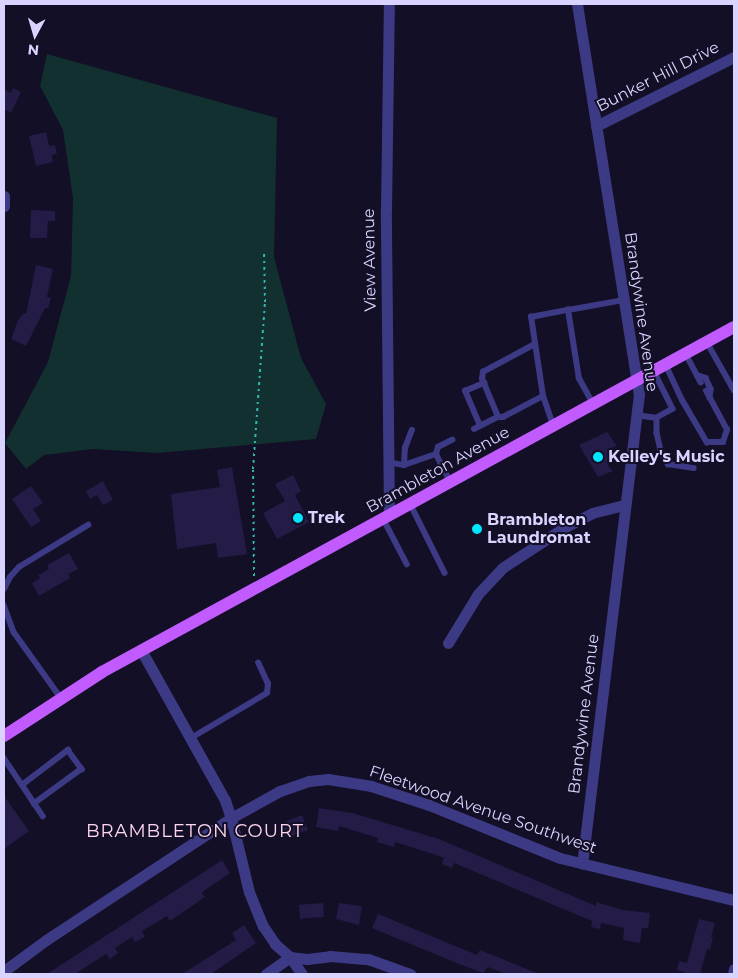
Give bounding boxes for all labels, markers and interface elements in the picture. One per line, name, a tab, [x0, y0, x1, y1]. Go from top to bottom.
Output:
north arrow	[10, 10, 60, 60]
street label: Bunker Hill Drive	[593, 38, 723, 116]
text: N	[27, 40, 40, 59]
street label: View Avenue	[359, 208, 381, 312]
street label: Brandywine Avenue	[620, 231, 662, 393]
street label: Brambleton Avenue	[363, 423, 513, 517]
place label: Kelley's Music	[608, 447, 725, 467]
marker: Kelley's Music	[592, 451, 604, 463]
place label: Trek	[308, 508, 345, 528]
place label: Brambleton Laundromat	[487, 510, 591, 548]
marker: Trek	[292, 512, 304, 524]
marker: Brambleton Laundromat	[471, 523, 483, 535]
street label: Brandywine Avenue	[565, 633, 603, 795]
street label: Fleetwood Avenue Southwest	[367, 762, 599, 858]
district label: BRAMBLETON COURT	[84, 820, 306, 842]

